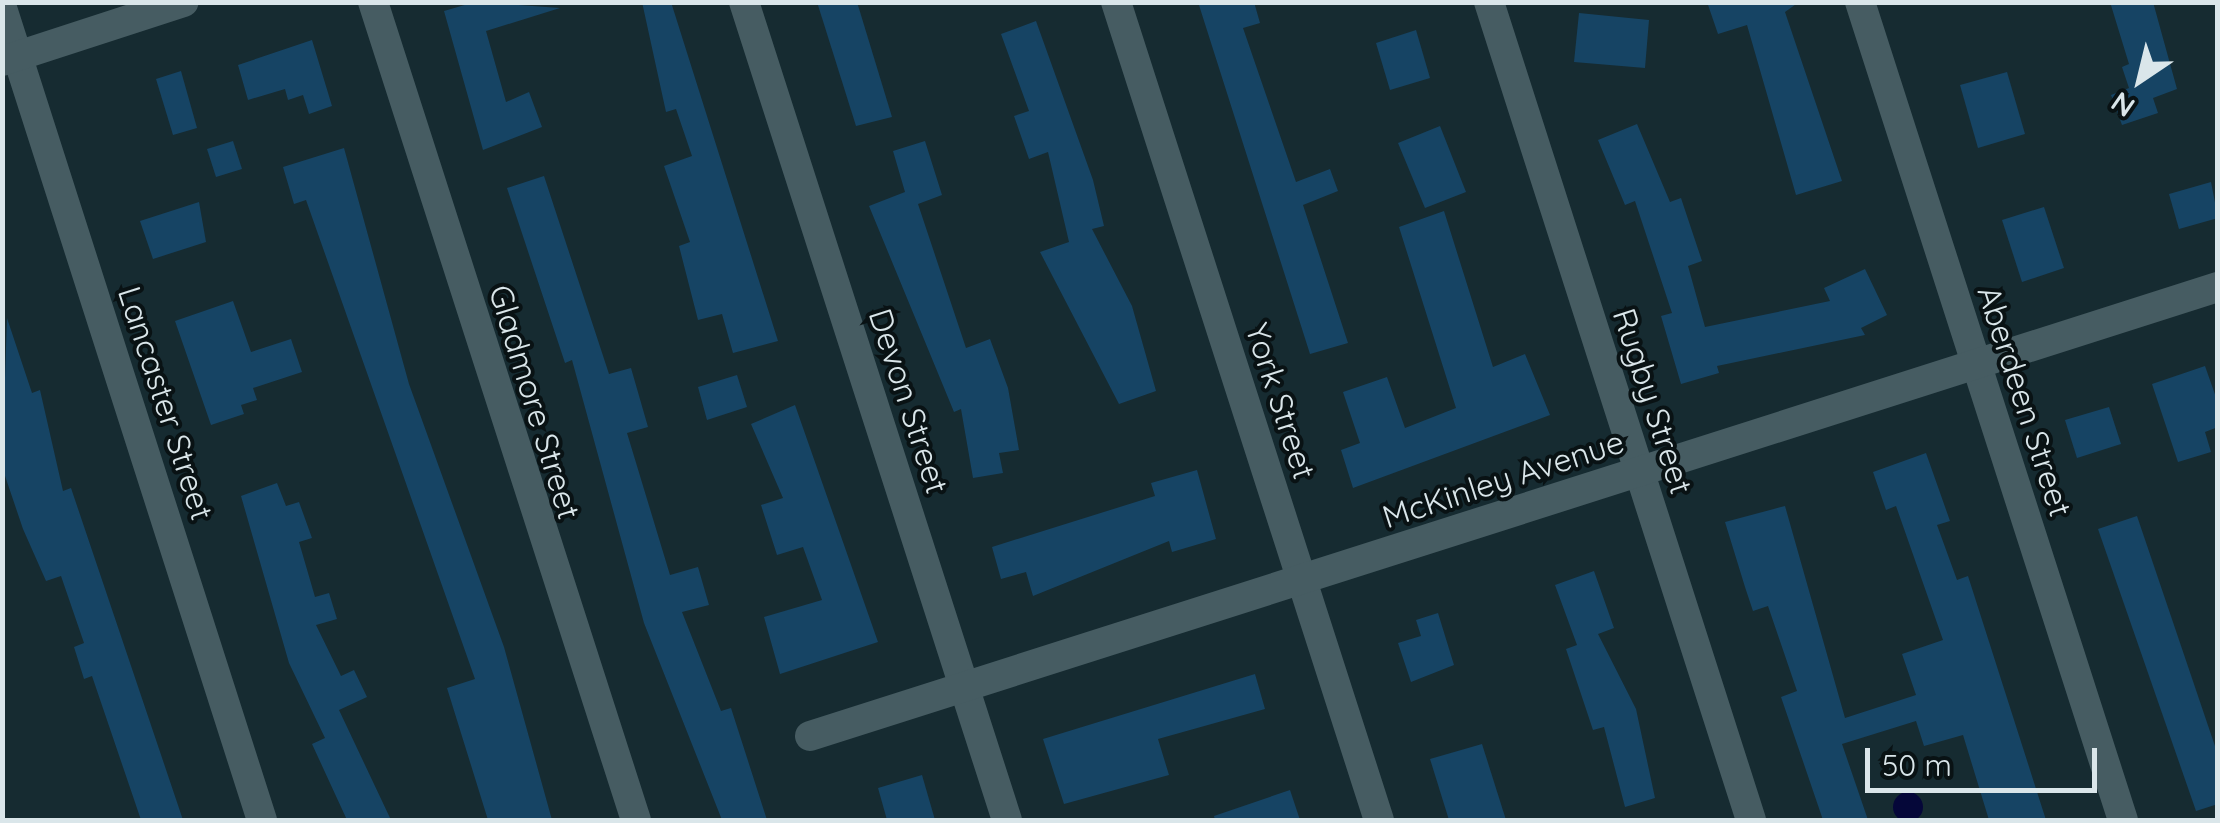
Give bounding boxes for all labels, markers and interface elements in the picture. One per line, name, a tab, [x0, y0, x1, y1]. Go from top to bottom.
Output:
north arrow	[2090, 30, 2190, 130]
text: N	[2104, 85, 2141, 125]
street label: Gladmore Street	[481, 280, 589, 524]
street label: Lancaster Street	[110, 281, 222, 525]
street label: Aberdeen Street	[1970, 281, 2080, 521]
street label: Rugby Street	[1605, 303, 1701, 499]
street label: Devon Street	[861, 304, 957, 498]
street label: York Street	[1238, 318, 1324, 484]
street label: McKinley Avenue	[1378, 422, 1628, 536]
scale bar	[1870, 728, 2102, 790]
text: 50 m	[1882, 746, 1952, 784]

